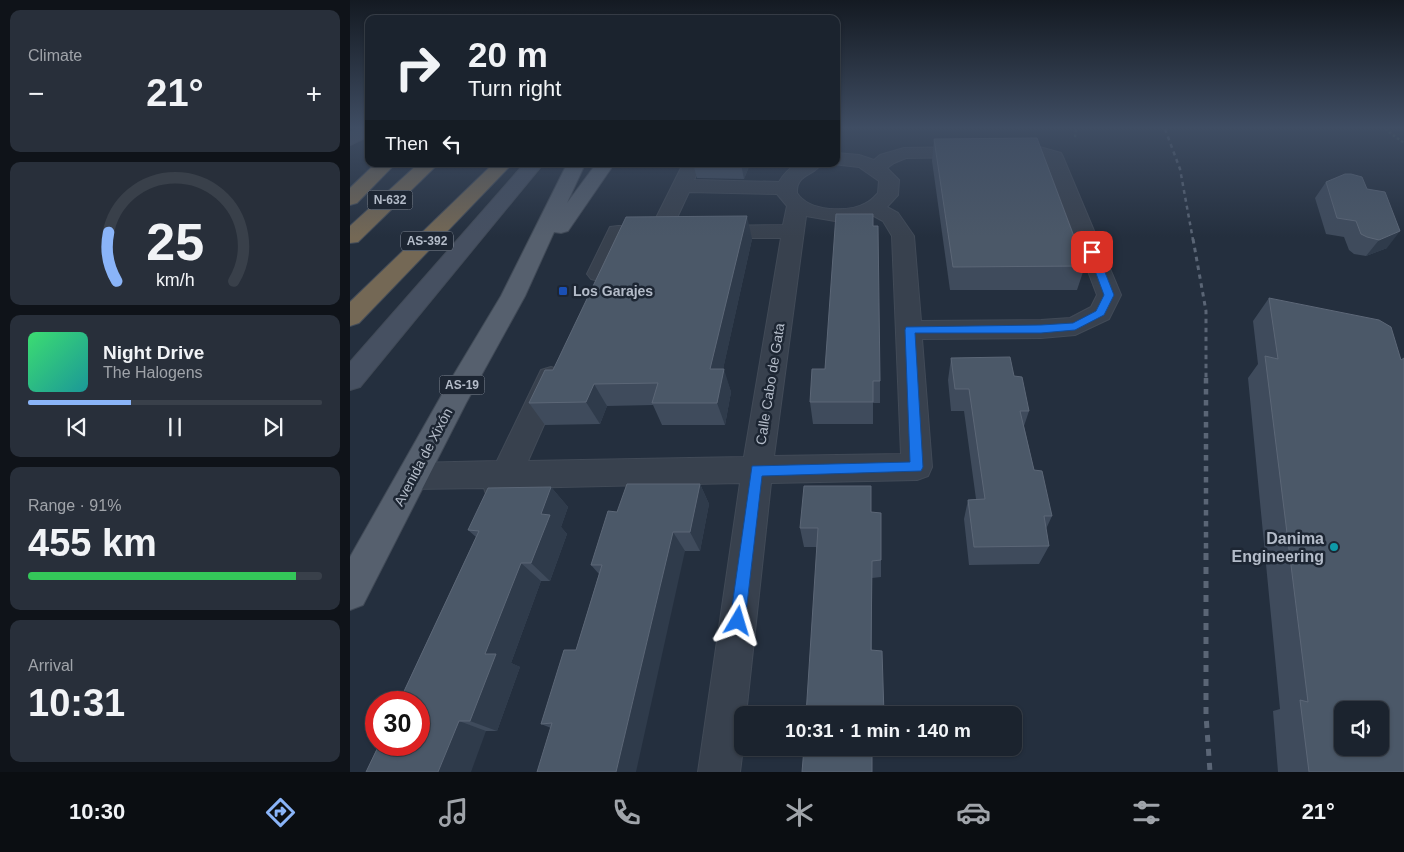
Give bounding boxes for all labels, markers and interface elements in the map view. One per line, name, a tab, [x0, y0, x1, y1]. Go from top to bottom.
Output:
icon: right	[385, 35, 450, 100]
text: 20 m	[468, 35, 548, 74]
text: Climate	[28, 47, 82, 64]
text: 21°	[146, 72, 204, 114]
text: Turn right	[468, 76, 561, 101]
text: −	[28, 78, 44, 109]
text: +	[306, 78, 322, 109]
icon: left	[438, 130, 466, 158]
text: Then	[385, 133, 428, 154]
road number: N-632	[368, 190, 412, 210]
text: 25	[146, 213, 204, 271]
pin	[1071, 231, 1113, 273]
road number: AS-392	[401, 232, 453, 250]
icon: arrive	[1078, 238, 1106, 266]
text: km/h	[156, 270, 194, 290]
place label: Los Garajes	[573, 283, 653, 299]
marker: Los Garajes	[557, 285, 569, 297]
street label: Calle Cabo de Gata	[752, 322, 788, 446]
text: Night Drive	[103, 342, 204, 363]
text: The Halogens	[103, 364, 203, 381]
road number: AS-19	[440, 376, 484, 394]
street label: Avenida de Xixón	[390, 405, 456, 509]
icon: previous	[63, 413, 91, 441]
icon: pause	[161, 413, 189, 441]
icon: next	[259, 413, 287, 441]
text: Range · 91%	[28, 497, 121, 514]
text: 455 km	[28, 522, 157, 564]
place label: Danima Engineering	[1232, 530, 1324, 565]
marker: Danima Engineering	[1328, 541, 1340, 553]
position arrow	[711, 594, 763, 646]
text: Arrival	[28, 657, 73, 674]
text: 10:31	[28, 682, 125, 724]
speed limit sign: 30	[365, 691, 430, 756]
map controls	[1334, 701, 1389, 756]
button: sound	[1334, 701, 1389, 756]
text: 10:31 · 1 min · 140 m	[785, 720, 971, 741]
icon: directions	[263, 795, 298, 830]
icon: music	[436, 795, 471, 830]
icon: phone	[609, 795, 644, 830]
icon: climate	[782, 795, 817, 830]
icon: car	[956, 795, 991, 830]
icon: filters	[1129, 795, 1164, 830]
text: 10:30	[69, 799, 125, 824]
text: 21°	[1302, 799, 1335, 824]

